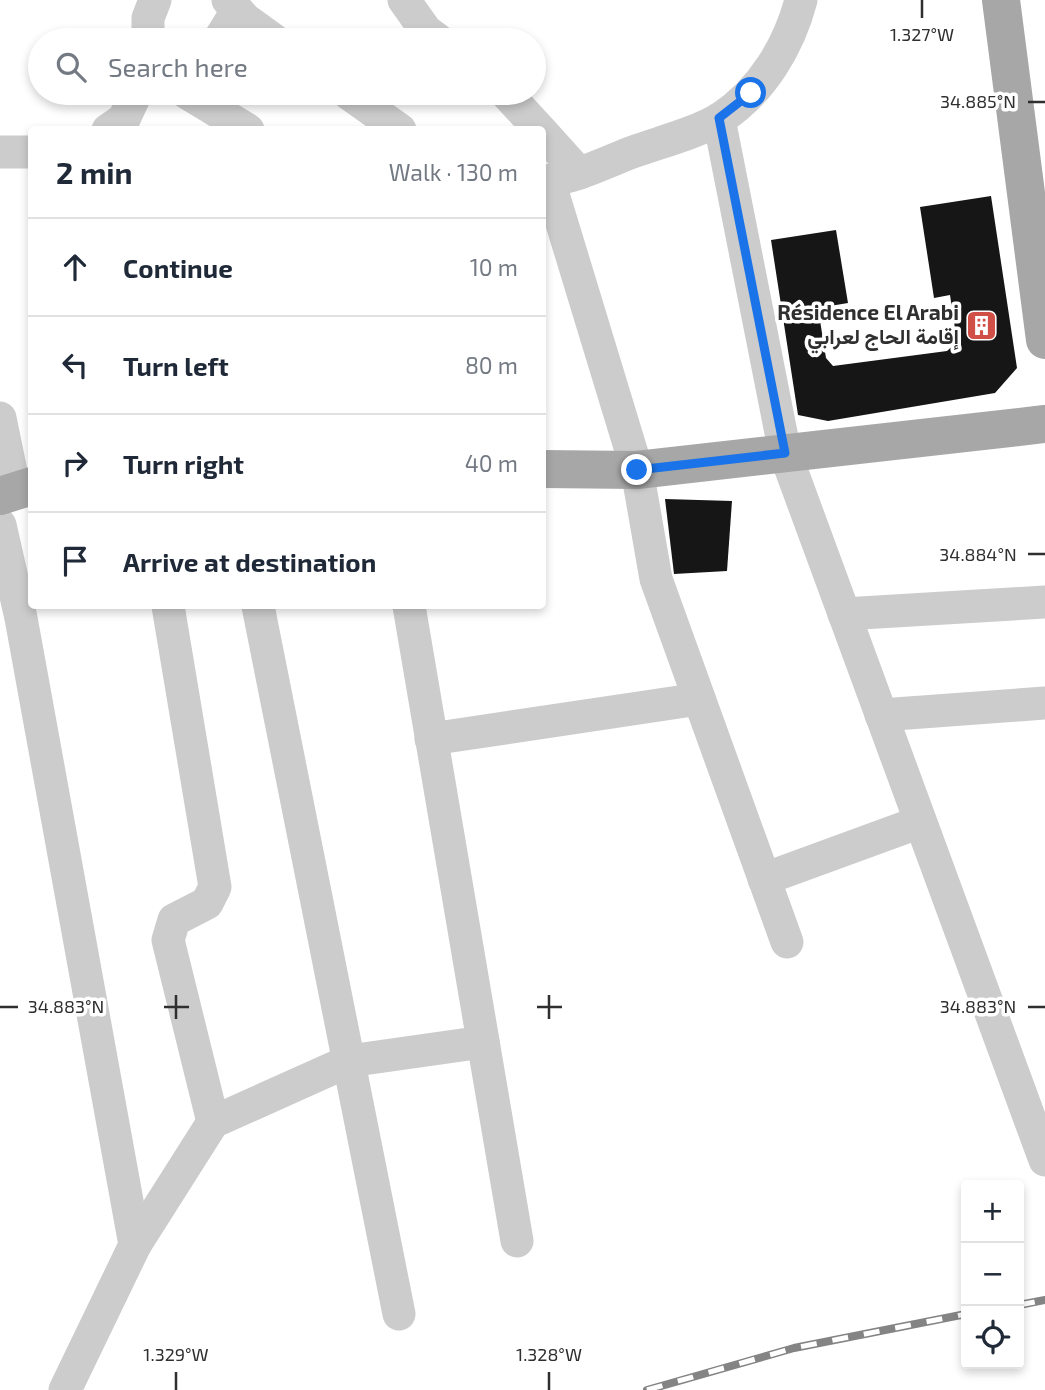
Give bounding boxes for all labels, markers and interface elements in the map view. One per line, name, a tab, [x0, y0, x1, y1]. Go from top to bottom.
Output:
text: 1.327°W	[890, 23, 954, 45]
search box	[28, 28, 546, 105]
icon: search	[52, 48, 90, 86]
text: Search here	[108, 51, 248, 82]
route start	[735, 77, 766, 108]
text: 34.885°N	[940, 90, 1016, 112]
text: 2 min	[56, 154, 133, 190]
text: Walk · 130 m	[389, 158, 518, 186]
icon: ahead	[56, 248, 94, 286]
text: Continue	[123, 252, 233, 283]
text: 10 m	[470, 253, 518, 281]
place label: Résidence El Arabi إقامة الحاج لعرابي	[777, 299, 959, 354]
building icon: Résidence El Arabi إقامة الحاج لعرابي	[965, 308, 999, 342]
icon: left	[56, 346, 94, 384]
text: Turn left	[123, 350, 229, 381]
text: 80 m	[465, 351, 518, 379]
icon: right	[56, 444, 94, 482]
text: Turn right	[123, 448, 244, 479]
text: 40 m	[465, 449, 518, 477]
route end	[621, 454, 652, 485]
icon: arrive	[56, 542, 94, 580]
text: 34.884°N	[939, 543, 1017, 565]
text: Arrive at destination	[123, 546, 376, 577]
text: 34.883°N	[28, 995, 104, 1017]
text: 34.883°N	[940, 995, 1016, 1017]
map controls	[961, 1180, 1024, 1369]
button: +	[961, 1180, 1024, 1243]
button: −	[961, 1243, 1024, 1306]
button: locate	[961, 1306, 1024, 1369]
text: 1.329°W	[143, 1343, 209, 1365]
text: 1.328°W	[516, 1343, 582, 1365]

